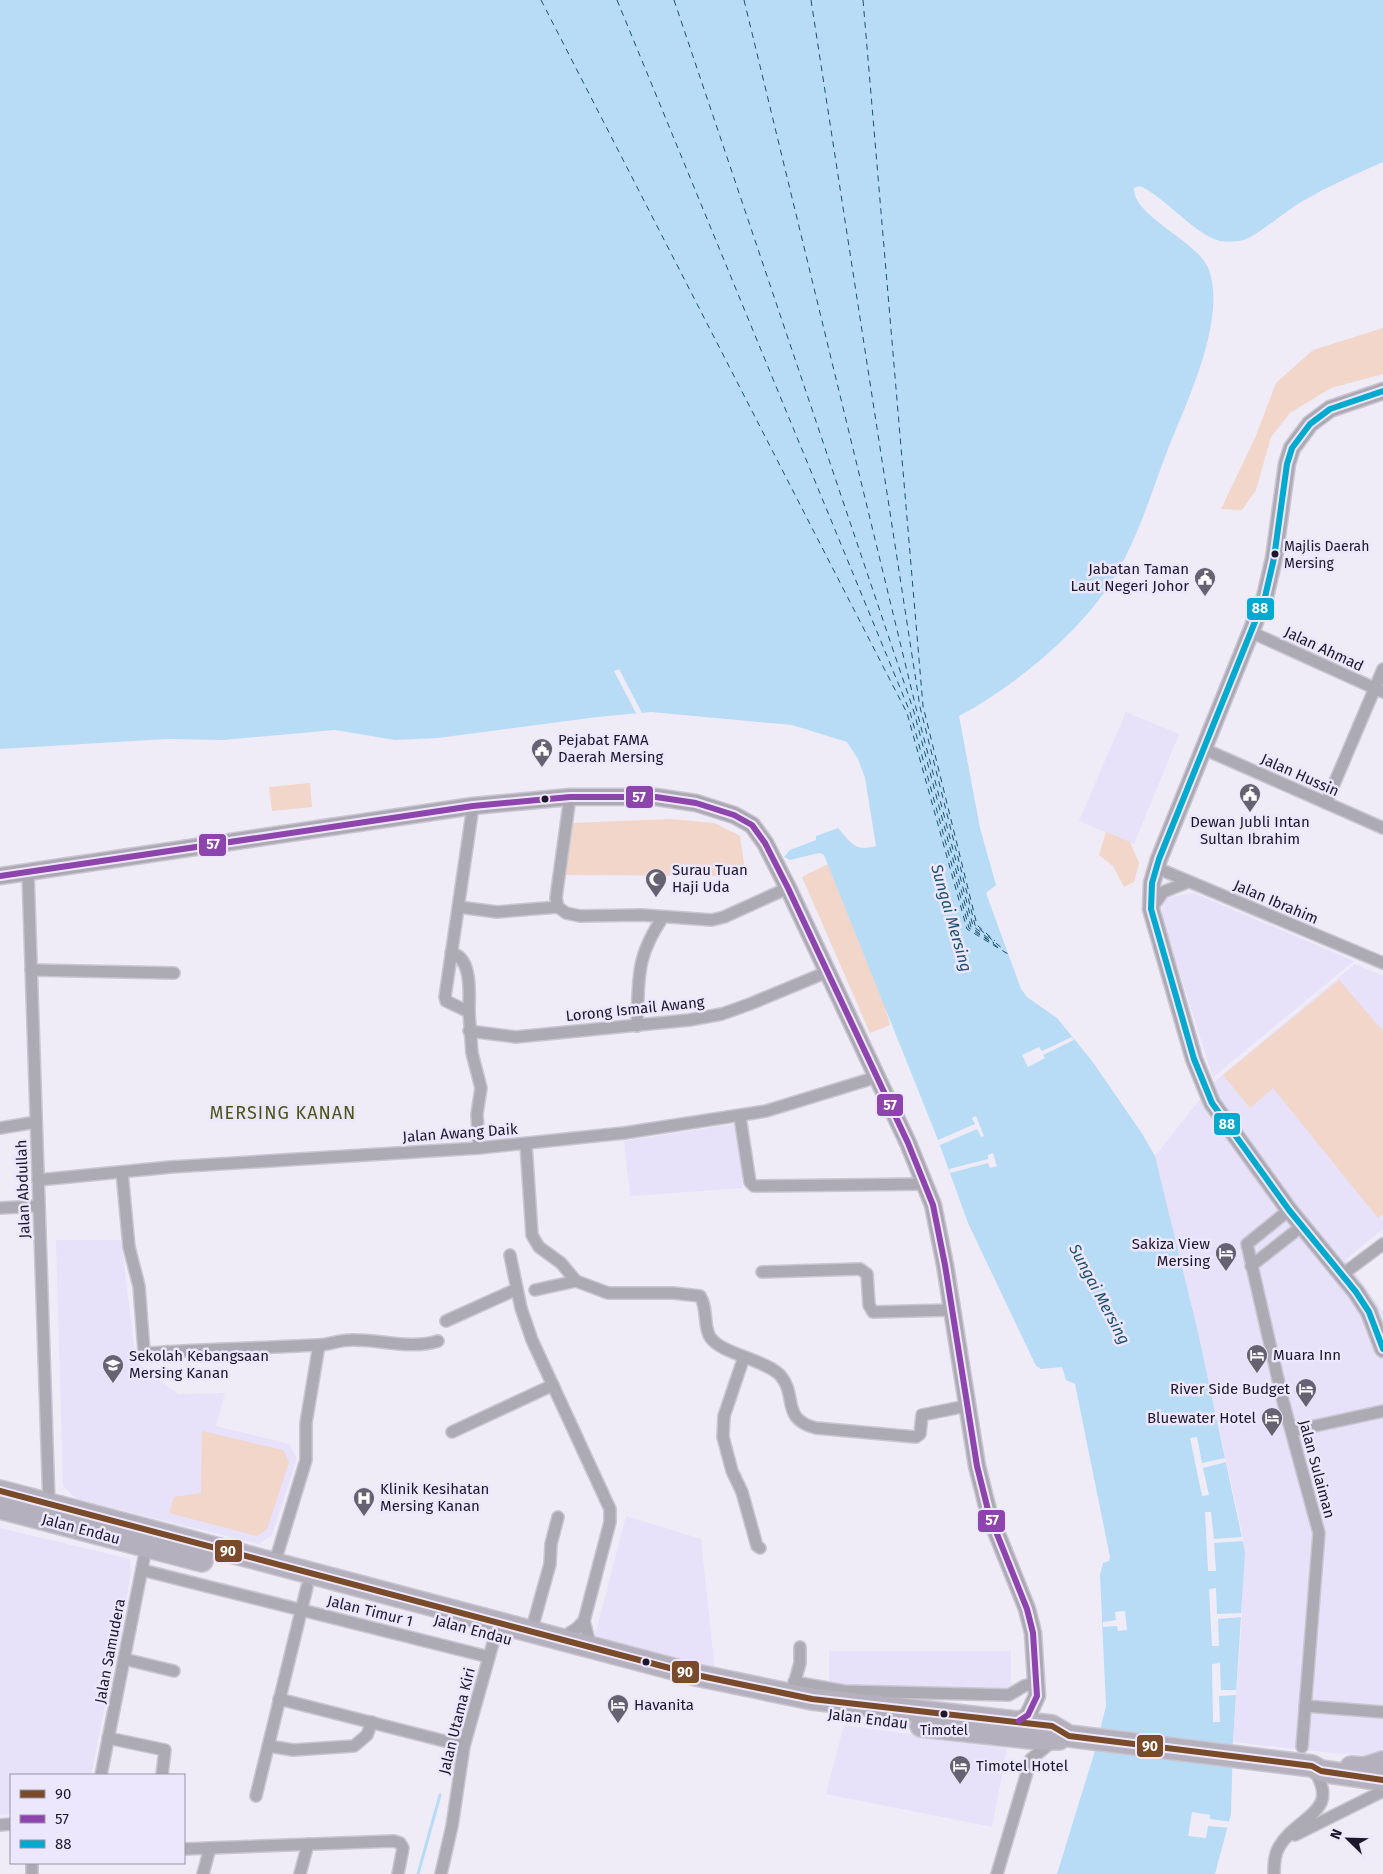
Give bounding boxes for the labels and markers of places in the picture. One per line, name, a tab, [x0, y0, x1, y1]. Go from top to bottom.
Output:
place label: Majlis Daerah Mersing	[1284, 538, 1369, 572]
marker: Majlis Daerah Mersing	[1270, 549, 1280, 559]
place label: Jabatan Taman Laut Negeri Johor	[1071, 560, 1189, 595]
public building icon: Jabatan Taman Laut Negeri Johor	[1193, 566, 1217, 597]
place label: Pejabat FAMA Daerah Mersing	[558, 731, 663, 766]
public building icon: Pejabat FAMA Daerah Mersing	[530, 737, 554, 768]
public building icon: Dewan Jubli Intan Sultan Ibrahim	[1238, 782, 1262, 813]
unlabelled marker	[540, 794, 550, 804]
place label: Dewan Jubli Intan Sultan Ibrahim	[1190, 813, 1310, 848]
place label: Surau Tuan Haji Uda	[672, 861, 748, 896]
mosque icon: Surau Tuan Haji Uda	[644, 867, 668, 898]
place label: Sakiza View Mersing	[1132, 1235, 1210, 1270]
hotel icon: Sakiza View Mersing	[1214, 1241, 1238, 1272]
hotel icon: Muara Inn	[1245, 1343, 1269, 1374]
place label: Muara Inn	[1273, 1346, 1341, 1364]
place label: Sekolah Kebangsaan Mersing Kanan	[129, 1347, 269, 1382]
school or university icon: Sekolah Kebangsaan Mersing Kanan	[101, 1353, 125, 1384]
hotel icon: River Side Budget	[1294, 1377, 1318, 1408]
place label: River Side Budget	[1170, 1380, 1291, 1398]
hotel icon: Bluewater Hotel	[1260, 1406, 1284, 1437]
place label: Bluewater Hotel	[1147, 1409, 1257, 1427]
place label: Klinik Kesihatan Mersing Kanan	[380, 1480, 489, 1515]
hospital icon: Klinik Kesihatan Mersing Kanan	[352, 1486, 376, 1517]
unlabelled marker	[641, 1657, 651, 1667]
hotel icon: Havanita	[606, 1693, 630, 1724]
place label: Havanita	[634, 1696, 694, 1714]
marker: Timotel	[939, 1709, 949, 1719]
place label: Timotel	[920, 1722, 968, 1739]
hotel icon: Timotel Hotel	[948, 1754, 972, 1785]
place label: Timotel Hotel	[976, 1757, 1069, 1775]

